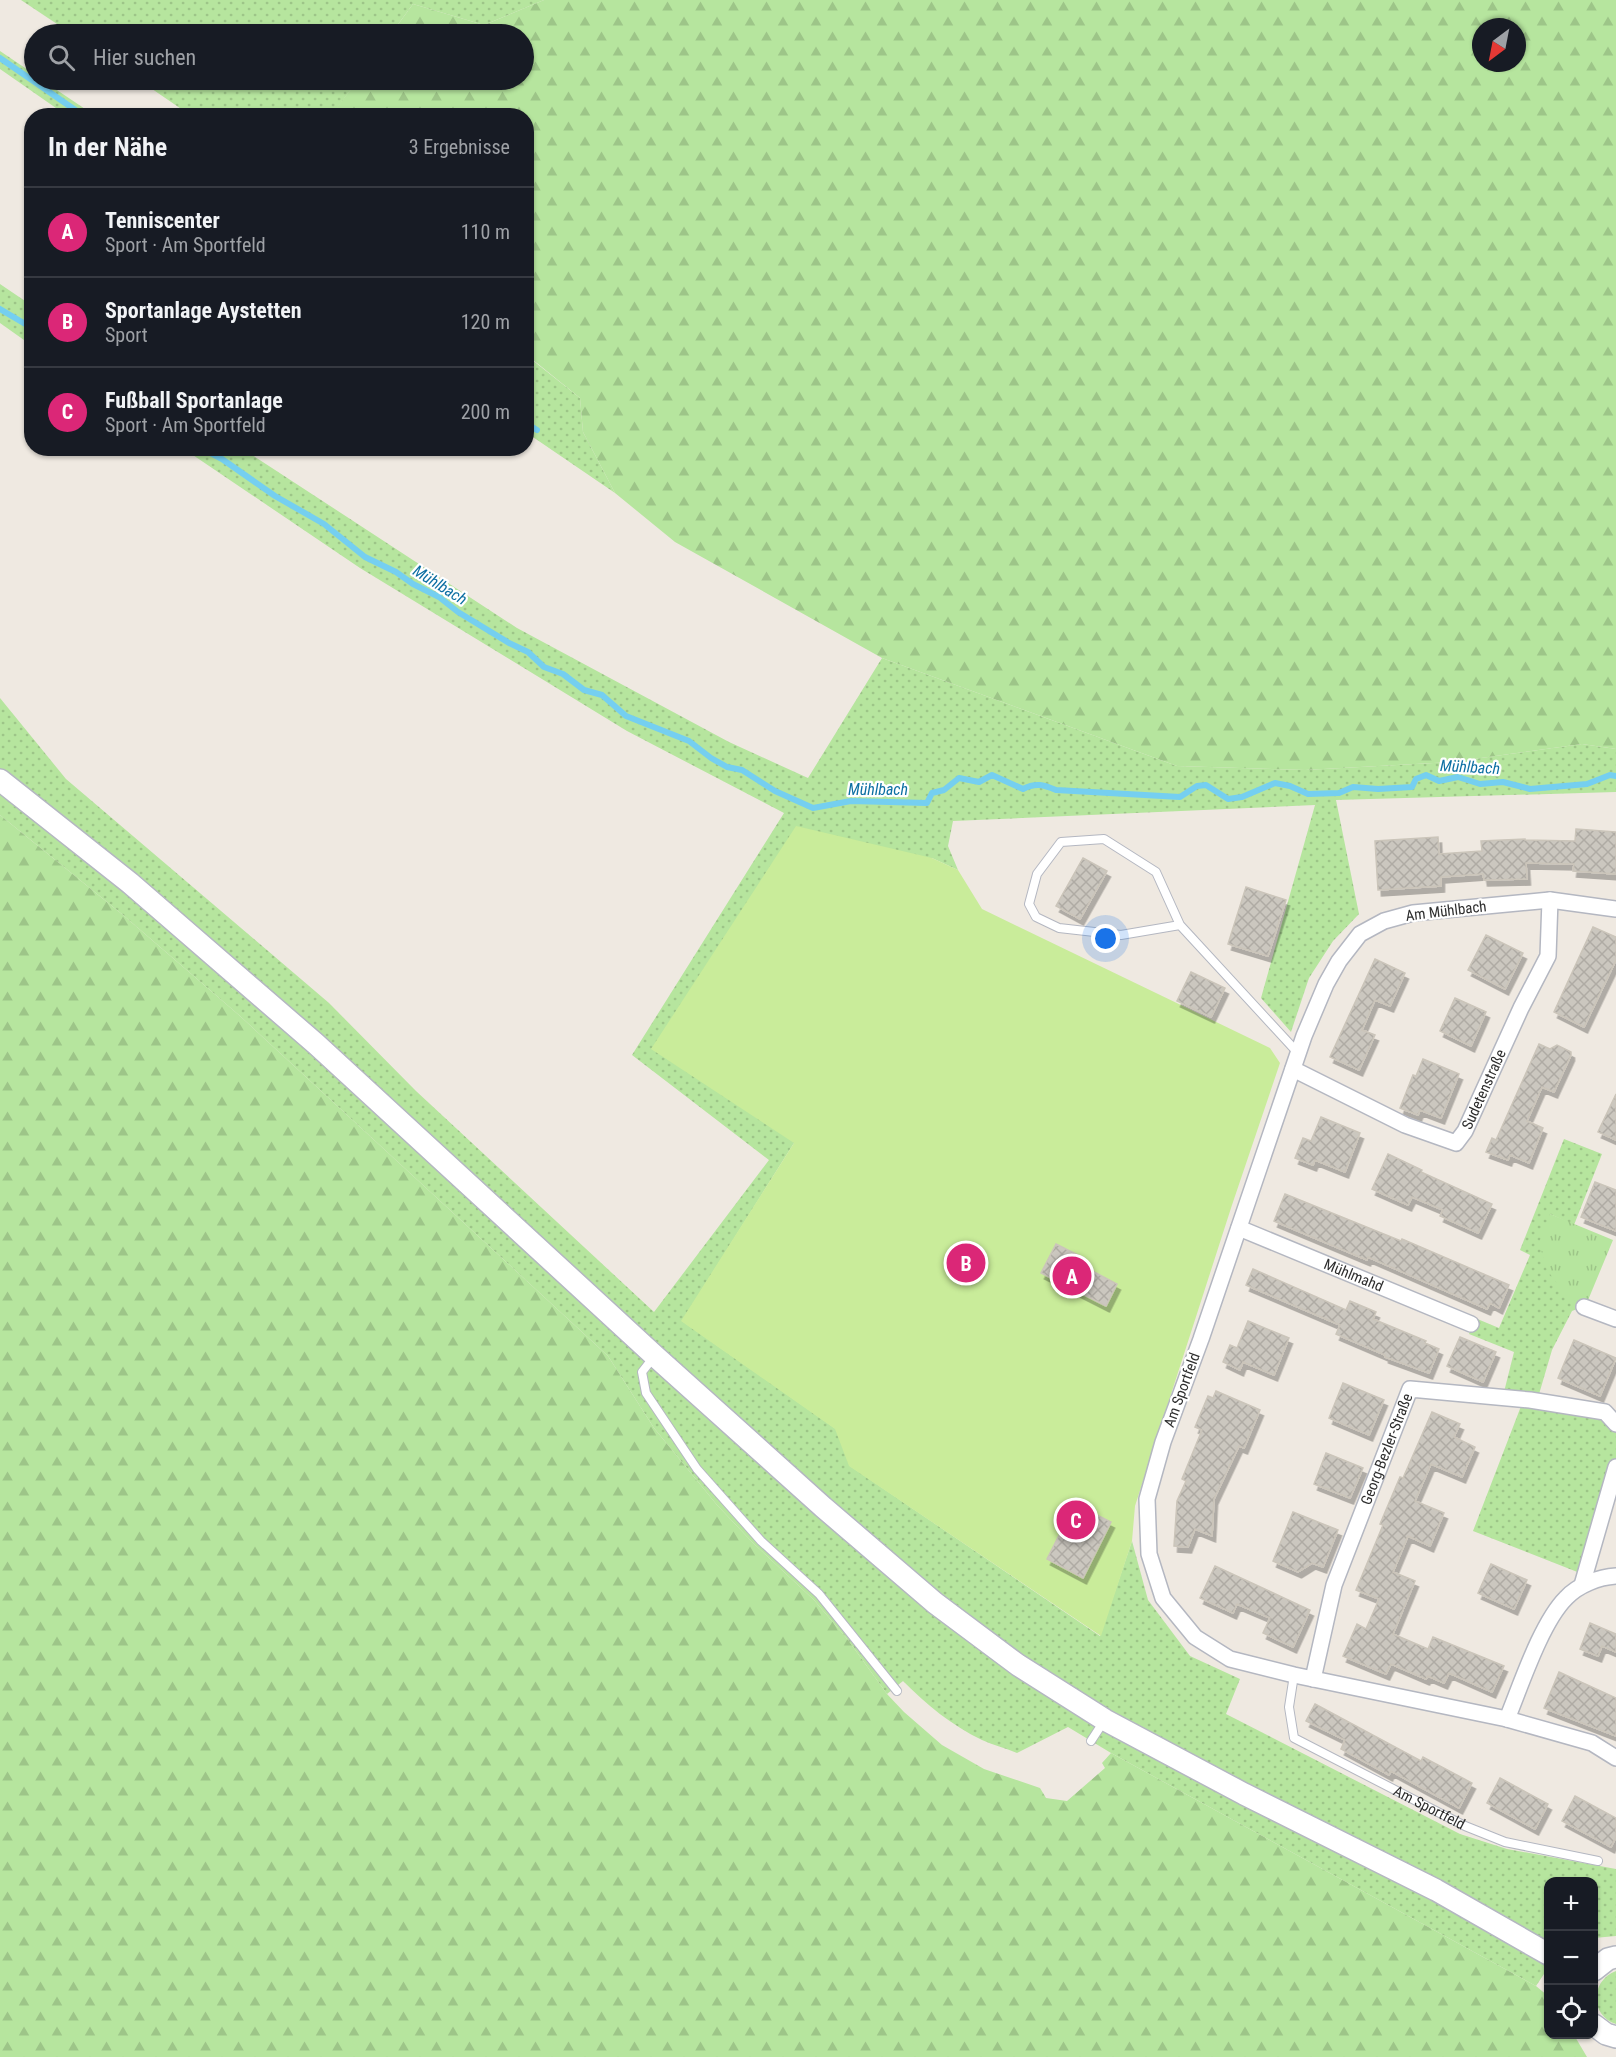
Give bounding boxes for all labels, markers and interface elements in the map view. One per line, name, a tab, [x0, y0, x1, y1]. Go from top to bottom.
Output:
north arrow	[1472, 18, 1526, 72]
search box	[24, 24, 534, 90]
icon: search	[45, 41, 78, 74]
text: Hier suchen	[93, 45, 196, 70]
text: In der Nähe	[48, 132, 167, 162]
text: 3 Ergebnisse	[409, 135, 510, 159]
text: Tenniscenter	[105, 208, 220, 233]
text: A	[62, 220, 73, 244]
text: 110 m	[461, 220, 510, 244]
text: Sport · Am Sportfeld	[105, 233, 266, 257]
text: Sportanlage Aystetten	[105, 298, 302, 323]
text: B	[62, 310, 73, 334]
text: 120 m	[461, 310, 510, 334]
text: Sport	[105, 323, 148, 347]
text: Fußball Sportanlage	[105, 388, 283, 413]
text: C	[62, 400, 73, 424]
text: 200 m	[461, 400, 510, 424]
text: Sport · Am Sportfeld	[105, 413, 266, 437]
water label: Mühlbach	[410, 561, 470, 609]
water label: Mühlbach	[1440, 756, 1500, 778]
water label: Mühlbach	[848, 780, 908, 799]
street label: Am Mühlbach	[1404, 897, 1488, 925]
your location	[1091, 924, 1120, 953]
street label: Sudetenstraße	[1458, 1047, 1510, 1132]
pin: B	[946, 1240, 986, 1286]
pin: A	[1052, 1254, 1092, 1298]
street label: Mühlmahd	[1321, 1255, 1386, 1296]
street label: Am Sportfeld	[1160, 1350, 1204, 1430]
street label: Georg-Bezler-Straße	[1357, 1391, 1416, 1508]
pin: C	[1056, 1498, 1096, 1543]
street label: Am Sportfeld	[1391, 1782, 1468, 1834]
map controls	[1544, 1877, 1598, 2039]
button: +	[1544, 1877, 1598, 1931]
button: −	[1544, 1931, 1598, 1985]
button: locate	[1544, 1985, 1598, 2039]

